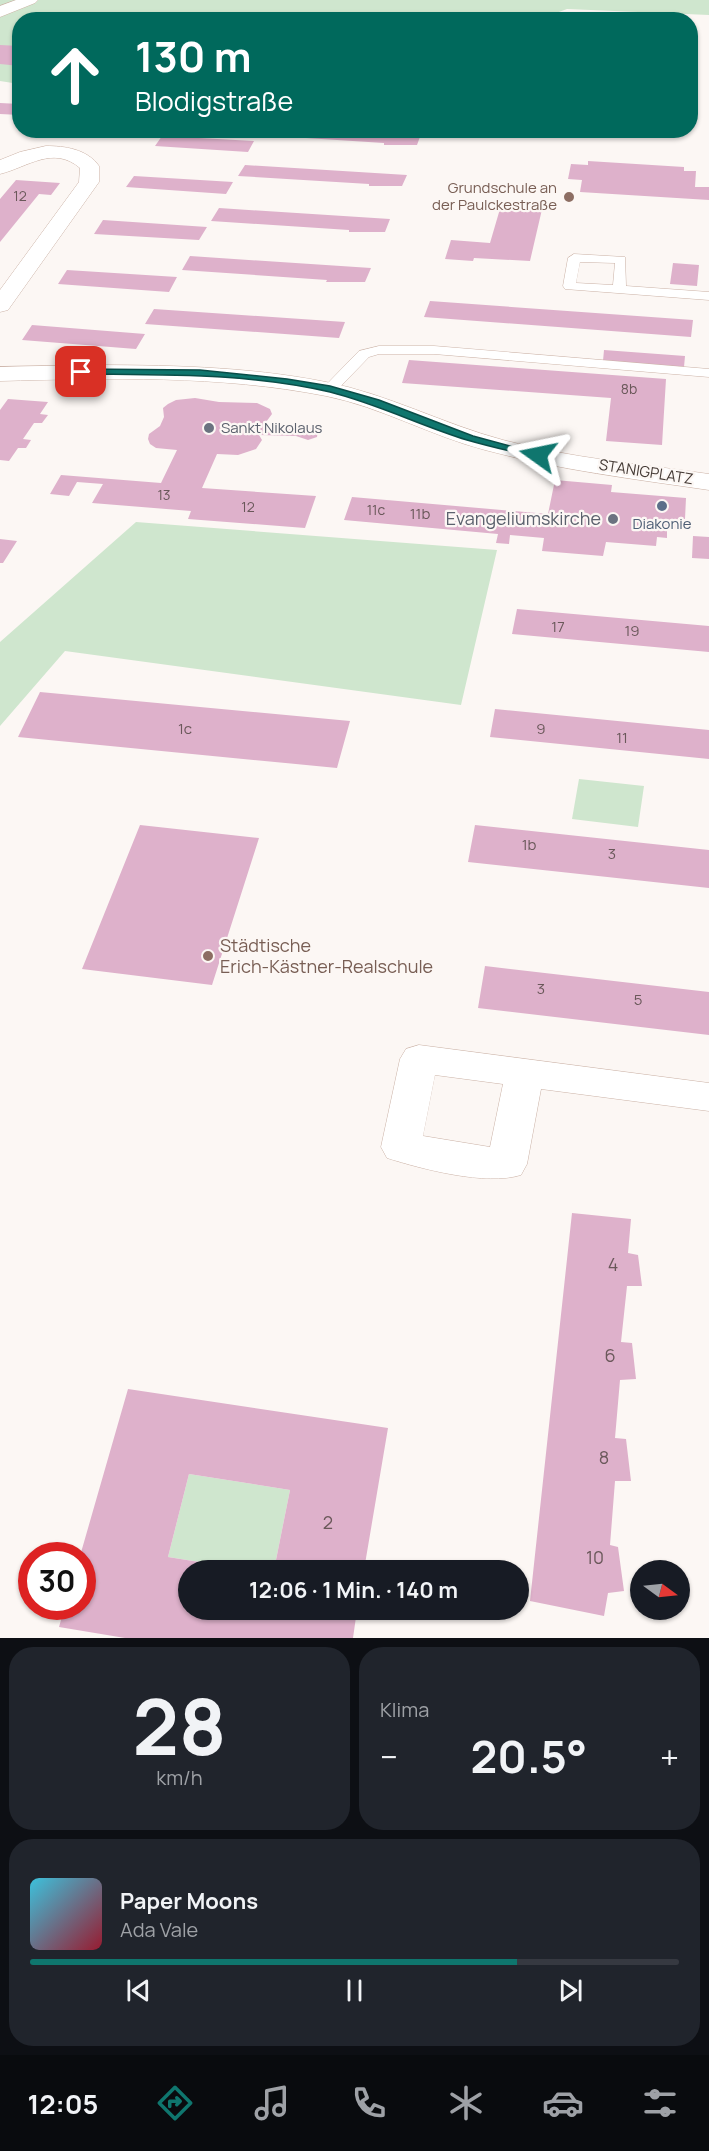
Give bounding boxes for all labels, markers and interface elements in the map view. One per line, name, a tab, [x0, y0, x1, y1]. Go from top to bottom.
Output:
text: 130 m	[135, 27, 252, 85]
icon: ahead	[36, 36, 114, 114]
text: Blodigstraße	[135, 82, 293, 119]
place label: Grundschule an der Paulckestraße	[432, 177, 557, 215]
house number: 12	[13, 186, 27, 205]
marker: Grundschule an der Paulckestraße	[562, 190, 576, 204]
pin	[55, 346, 106, 397]
icon: arrive	[64, 355, 97, 388]
house number: 8b	[621, 379, 637, 398]
place label: Sankt Nikolaus	[221, 417, 323, 438]
marker: Sankt Nikolaus	[202, 421, 216, 435]
position arrow	[506, 423, 570, 487]
street label: STANIGPLATZ	[597, 454, 695, 489]
house number: 13	[157, 485, 171, 504]
house number: 12	[241, 497, 255, 516]
marker: Diakonie	[655, 499, 669, 513]
house number: 11c	[367, 500, 386, 519]
house number: 11b	[410, 503, 430, 524]
place label: Evangeliumskirche	[446, 506, 601, 530]
marker: Evangeliumskirche	[606, 512, 620, 526]
place label: Diakonie	[632, 513, 692, 534]
house number: 17	[551, 616, 565, 637]
house number: 19	[624, 620, 640, 641]
house number: 1c	[178, 718, 192, 739]
house number: 9	[536, 718, 546, 739]
house number: 11	[616, 727, 628, 748]
house number: 1b	[522, 834, 536, 855]
house number: 3	[608, 843, 616, 864]
place label: Städtische Erich-Kästner-Realschule	[220, 933, 433, 978]
marker: Städtische Erich-Kästner-Realschule	[201, 949, 215, 963]
house number: 3	[537, 978, 545, 999]
house number: 5	[634, 989, 642, 1010]
house number: 4	[608, 1252, 618, 1276]
house number: 6	[604, 1343, 616, 1367]
house number: 8	[599, 1445, 609, 1469]
house number: 2	[323, 1510, 333, 1534]
speed limit sign: 30	[18, 1542, 96, 1620]
house number: 10	[586, 1545, 604, 1569]
north arrow	[630, 1560, 690, 1620]
map controls	[630, 1560, 690, 1620]
text: 12:06 · 1 Min. · 140 m	[249, 1575, 458, 1605]
text: 28	[132, 1672, 227, 1778]
text: Klima	[380, 1696, 429, 1723]
text: 20.5°	[471, 1725, 587, 1787]
text: −	[380, 1734, 398, 1779]
text: +	[660, 1734, 679, 1779]
text: km/h	[156, 1764, 203, 1791]
text: Paper Moons	[120, 1886, 258, 1916]
text: Ada Vale	[120, 1916, 198, 1943]
icon: previous	[122, 1974, 155, 2007]
icon: pause	[338, 1974, 371, 2007]
icon: next	[554, 1974, 587, 2007]
icon: directions	[154, 2082, 196, 2124]
icon: music	[251, 2082, 293, 2124]
icon: phone	[348, 2082, 390, 2124]
icon: climate	[445, 2082, 487, 2124]
icon: car	[542, 2082, 584, 2124]
icon: filters	[639, 2082, 681, 2124]
text: 12:05	[28, 2085, 98, 2122]

